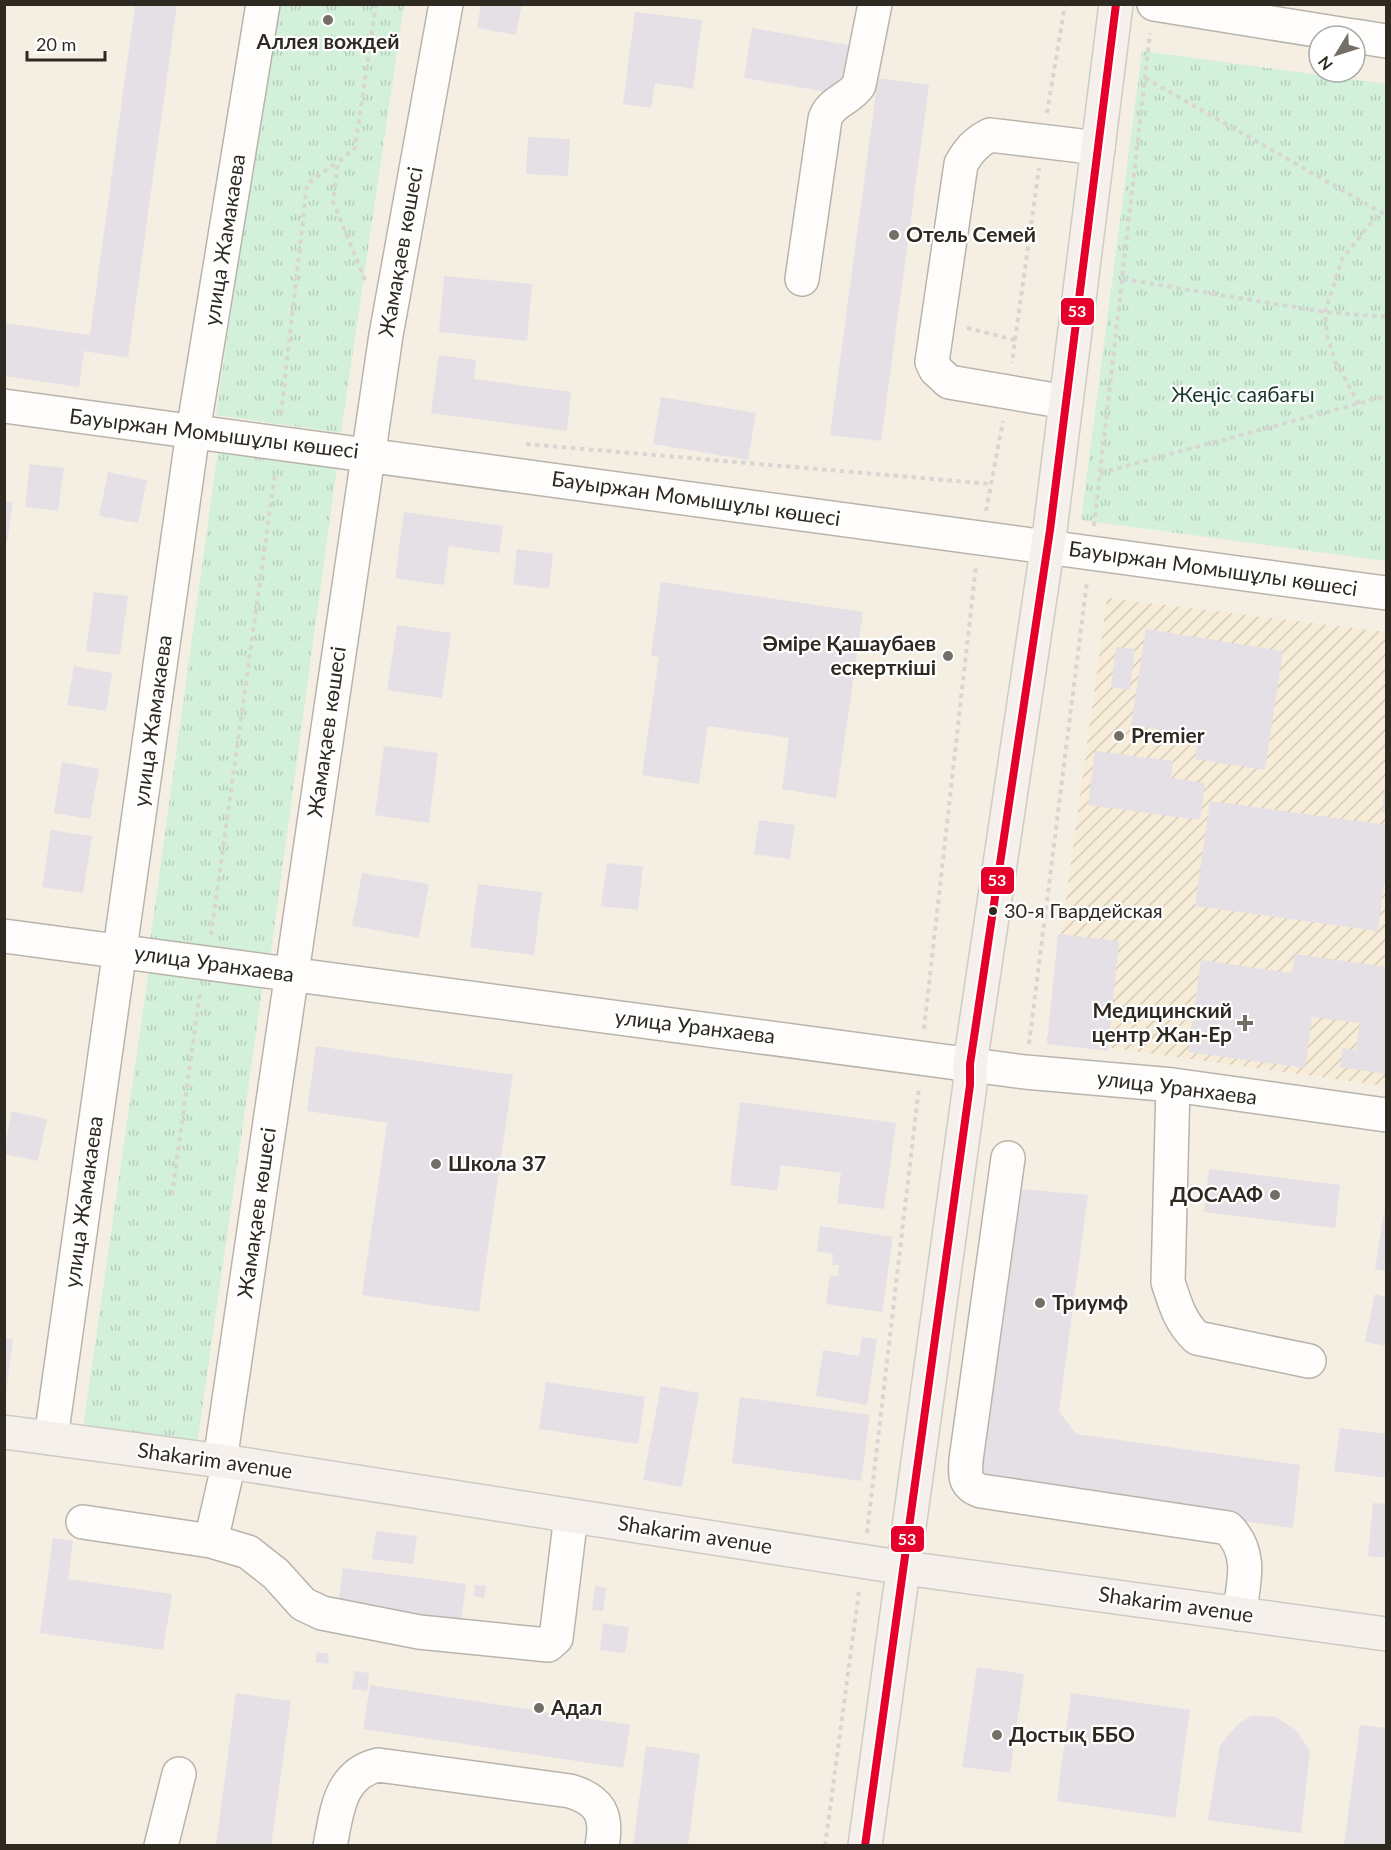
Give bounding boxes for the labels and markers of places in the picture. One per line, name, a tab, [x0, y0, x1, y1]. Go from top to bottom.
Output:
marker: Аллея вождей	[321, 13, 335, 27]
place label: Аллея вождей	[256, 28, 399, 53]
place label: Отель Семей	[906, 221, 1036, 246]
marker: Отель Семей	[887, 228, 901, 242]
place label: Әміре Қашаубаев ескерткіші	[763, 630, 936, 679]
marker: Әміре Қашаубаев ескерткіші	[941, 649, 955, 663]
place label: Premier	[1131, 722, 1205, 747]
marker: Premier	[1112, 729, 1126, 743]
place label: 30-я Гвардейская	[1004, 898, 1163, 922]
marker: 30-я Гвардейская	[987, 905, 999, 917]
place label: Медицинский центр Жан-Ер	[1092, 997, 1232, 1046]
marker: Медицинский центр Жан-Ер	[1236, 1014, 1254, 1032]
place label: Школа 37	[448, 1150, 546, 1175]
marker: Школа 37	[429, 1157, 443, 1171]
place label: ДОСААФ	[1170, 1181, 1263, 1206]
marker: ДОСААФ	[1268, 1188, 1282, 1202]
place label: Триумф	[1052, 1289, 1128, 1314]
marker: Триумф	[1033, 1296, 1047, 1310]
place label: Адал	[550, 1694, 602, 1719]
marker: Адал	[532, 1701, 546, 1715]
place label: Достық ББО	[1009, 1721, 1135, 1746]
marker: Достық ББО	[990, 1728, 1004, 1742]

